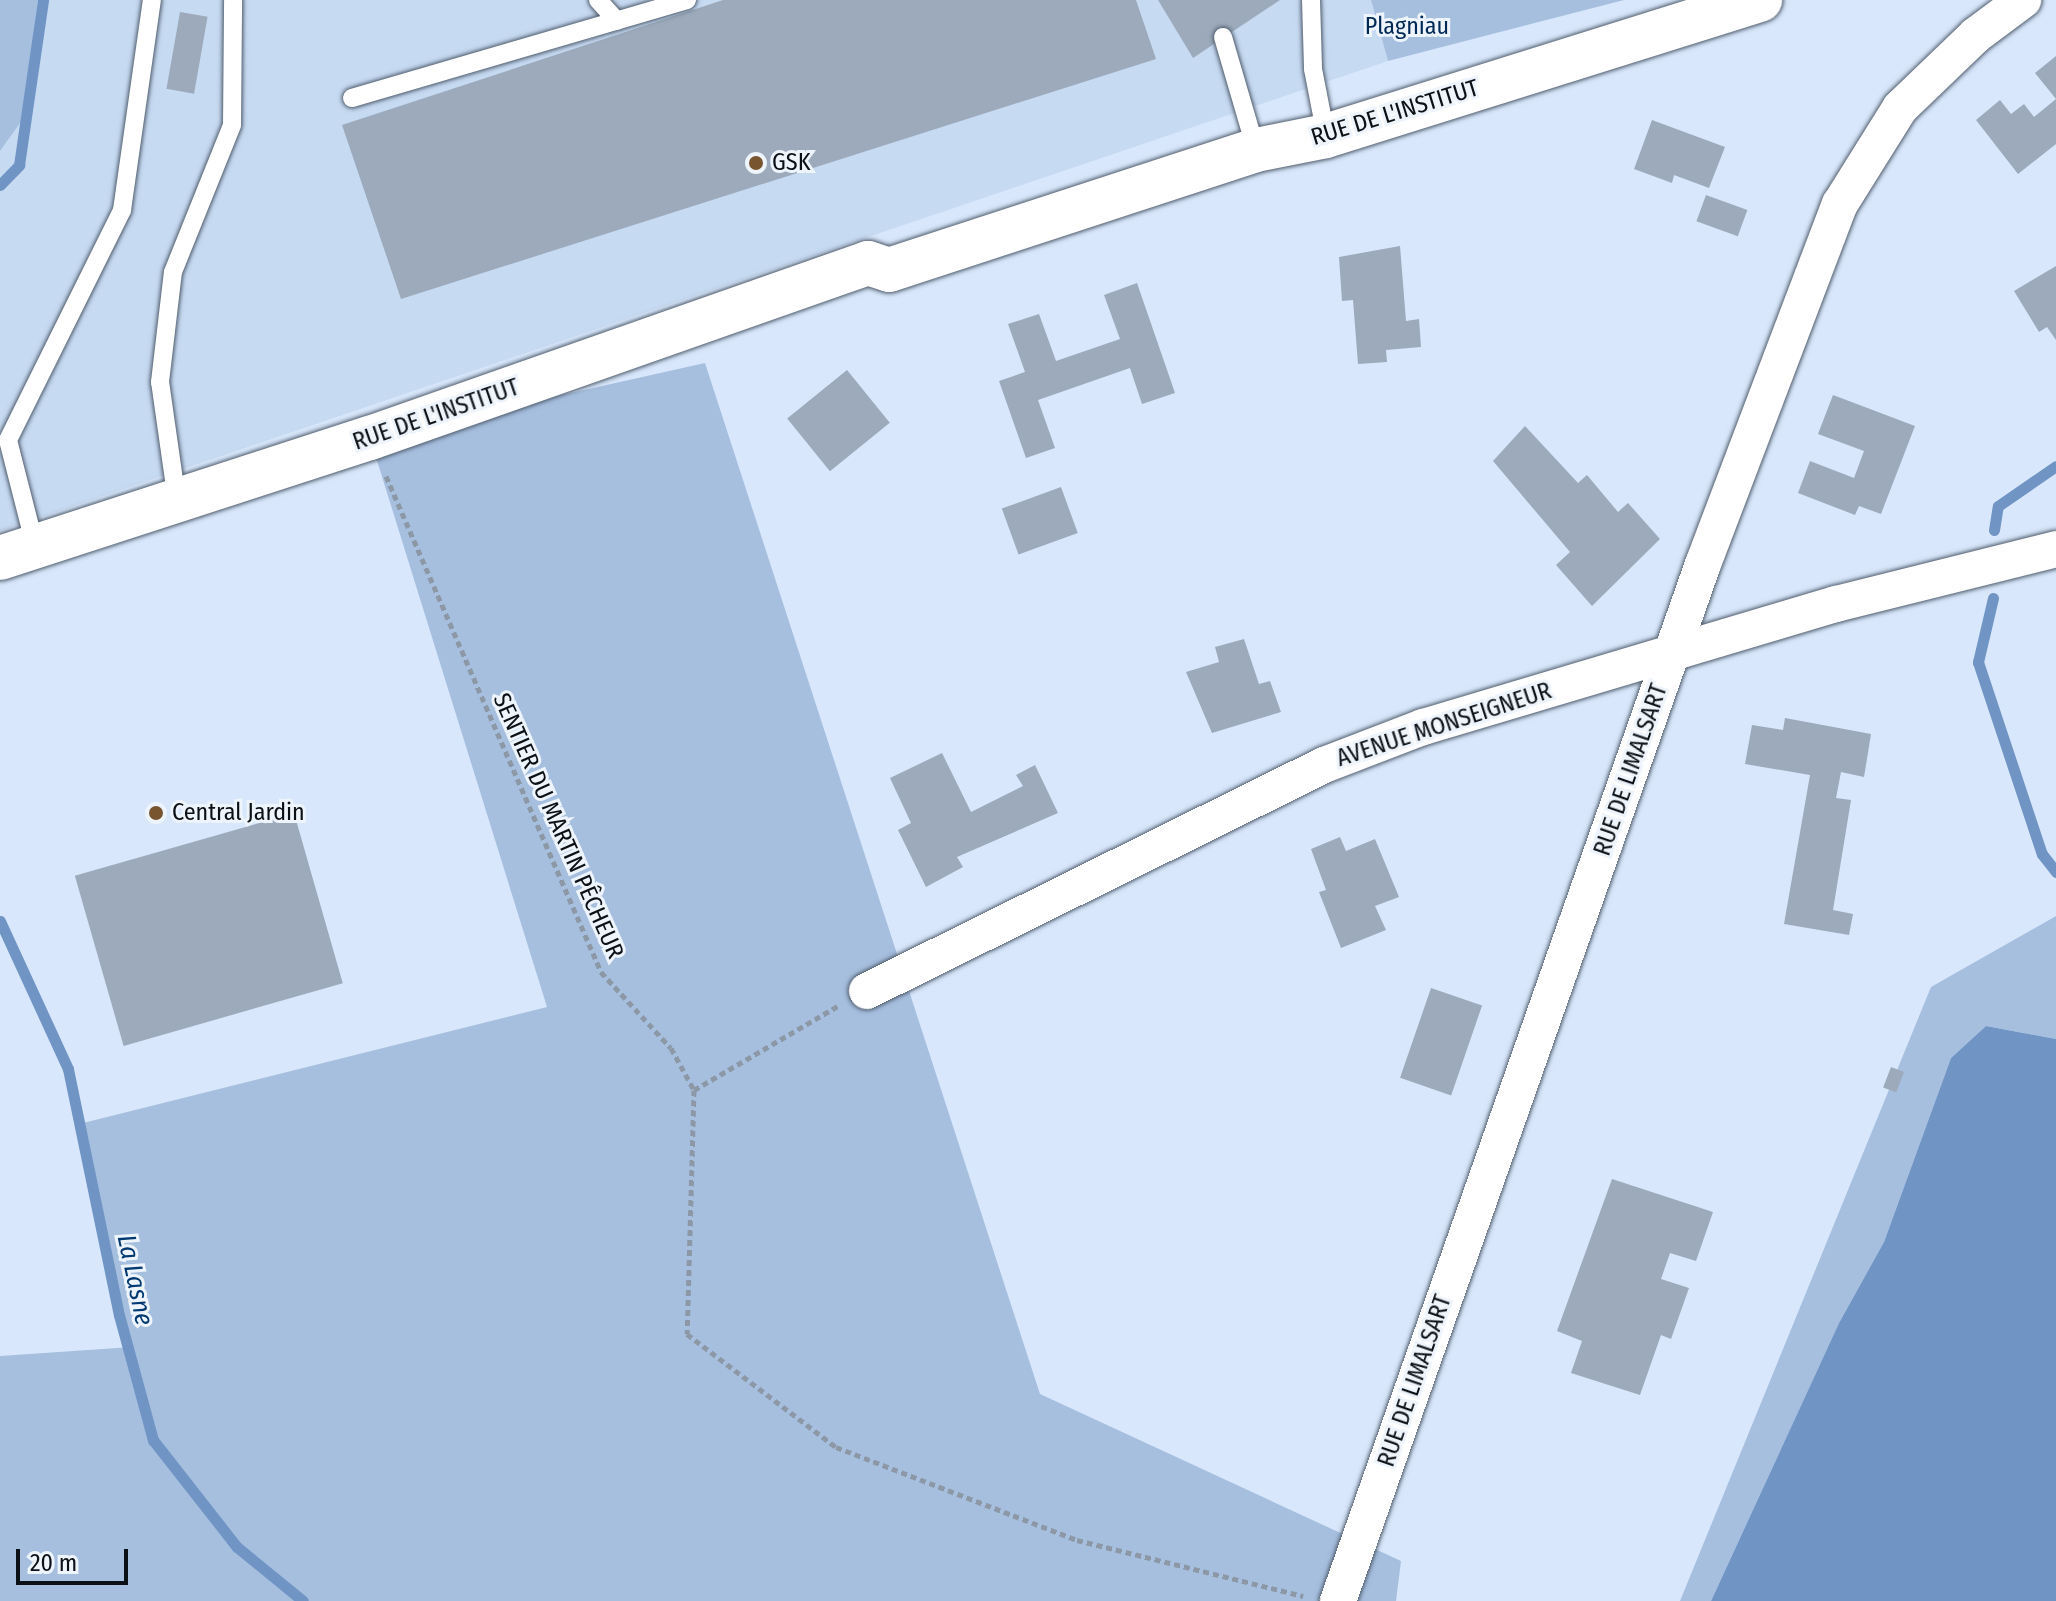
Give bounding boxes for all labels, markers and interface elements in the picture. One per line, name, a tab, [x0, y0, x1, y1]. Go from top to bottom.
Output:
park label: Plagniau	[1365, 13, 1449, 41]
street label: RUE DE L'INSTITUT	[1308, 74, 1482, 152]
place label: GSK	[772, 149, 810, 177]
marker: GSK	[747, 154, 765, 172]
street label: RUE DE L'INSTITUT	[349, 373, 523, 457]
street label: AVENUE MONSEIGNEUR	[1333, 677, 1555, 773]
street label: RUE DE LIMALSART	[1588, 680, 1674, 860]
street label: SENTIER DU MARTIN PÊCHEUR	[486, 689, 630, 963]
place label: Central Jardin	[172, 799, 305, 827]
marker: Central Jardin	[147, 804, 165, 822]
water label: La Lasne	[110, 1232, 160, 1328]
street label: RUE DE LIMALSART	[1372, 1291, 1458, 1471]
scale bar	[20, 1533, 132, 1583]
text: 20 m	[30, 1549, 77, 1577]

